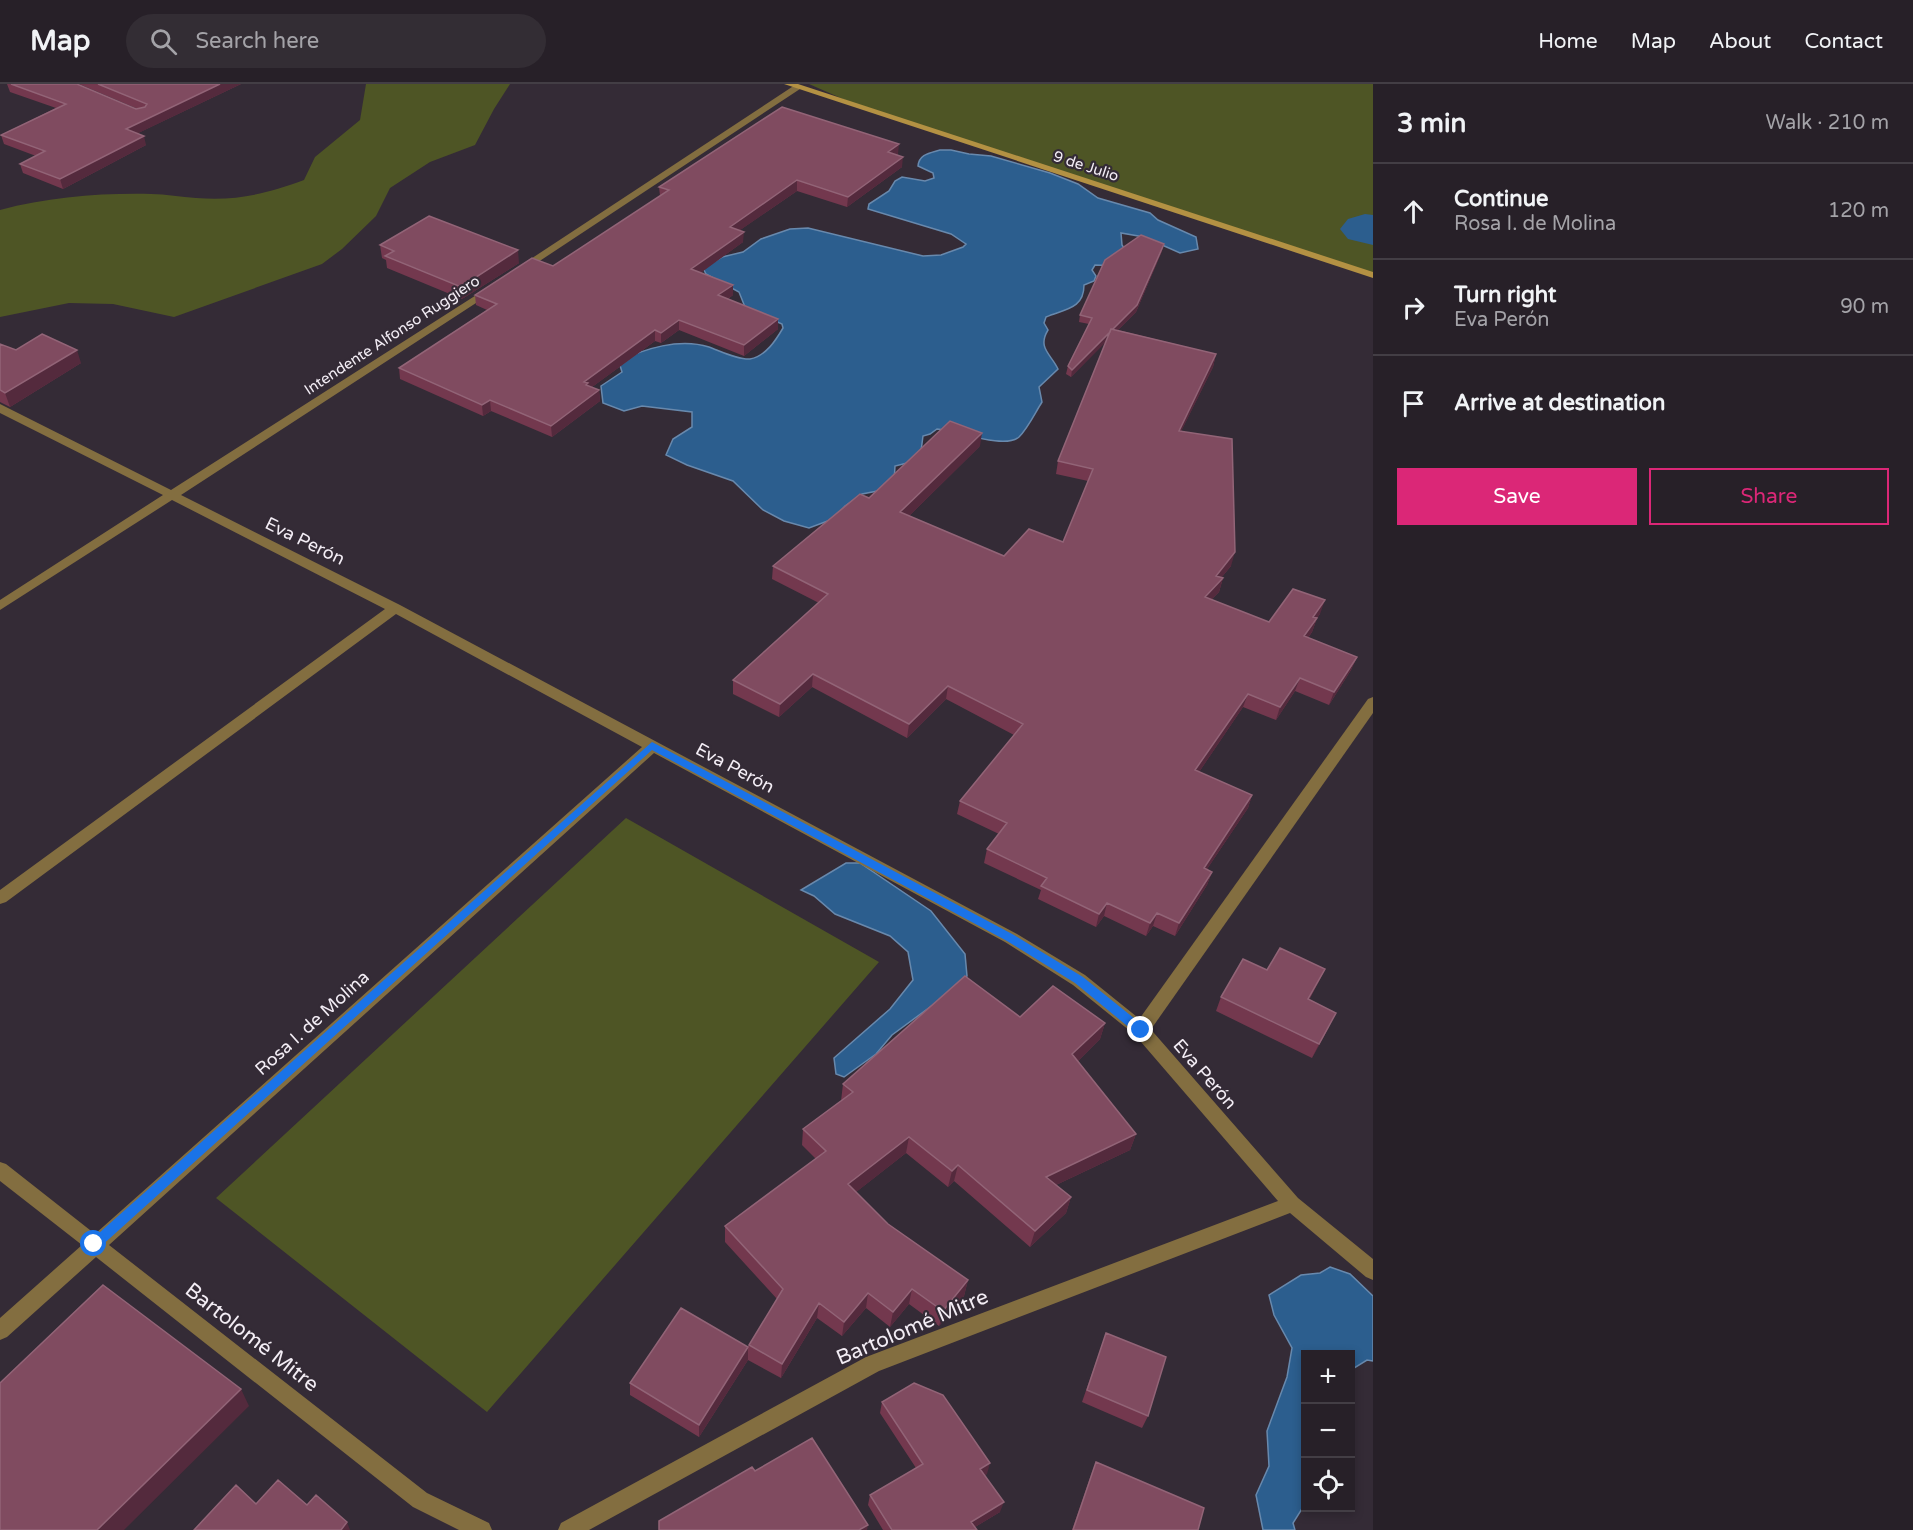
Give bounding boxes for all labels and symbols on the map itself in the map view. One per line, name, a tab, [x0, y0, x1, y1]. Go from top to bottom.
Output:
street label: 9 de Julio	[1051, 147, 1121, 185]
street label: Intendente Alfonso Ruggiero	[301, 271, 483, 399]
street label: Eva Perón	[262, 512, 348, 570]
street label: Eva Perón	[692, 738, 778, 798]
street label: Rosa I. de Molina	[250, 966, 374, 1080]
route end	[1127, 1016, 1153, 1042]
street label: Eva Perón	[1168, 1034, 1242, 1114]
route start	[80, 1230, 106, 1256]
street label: Bartolomé Mitre	[180, 1277, 324, 1397]
street label: Bartolomé Mitre	[832, 1284, 992, 1371]

